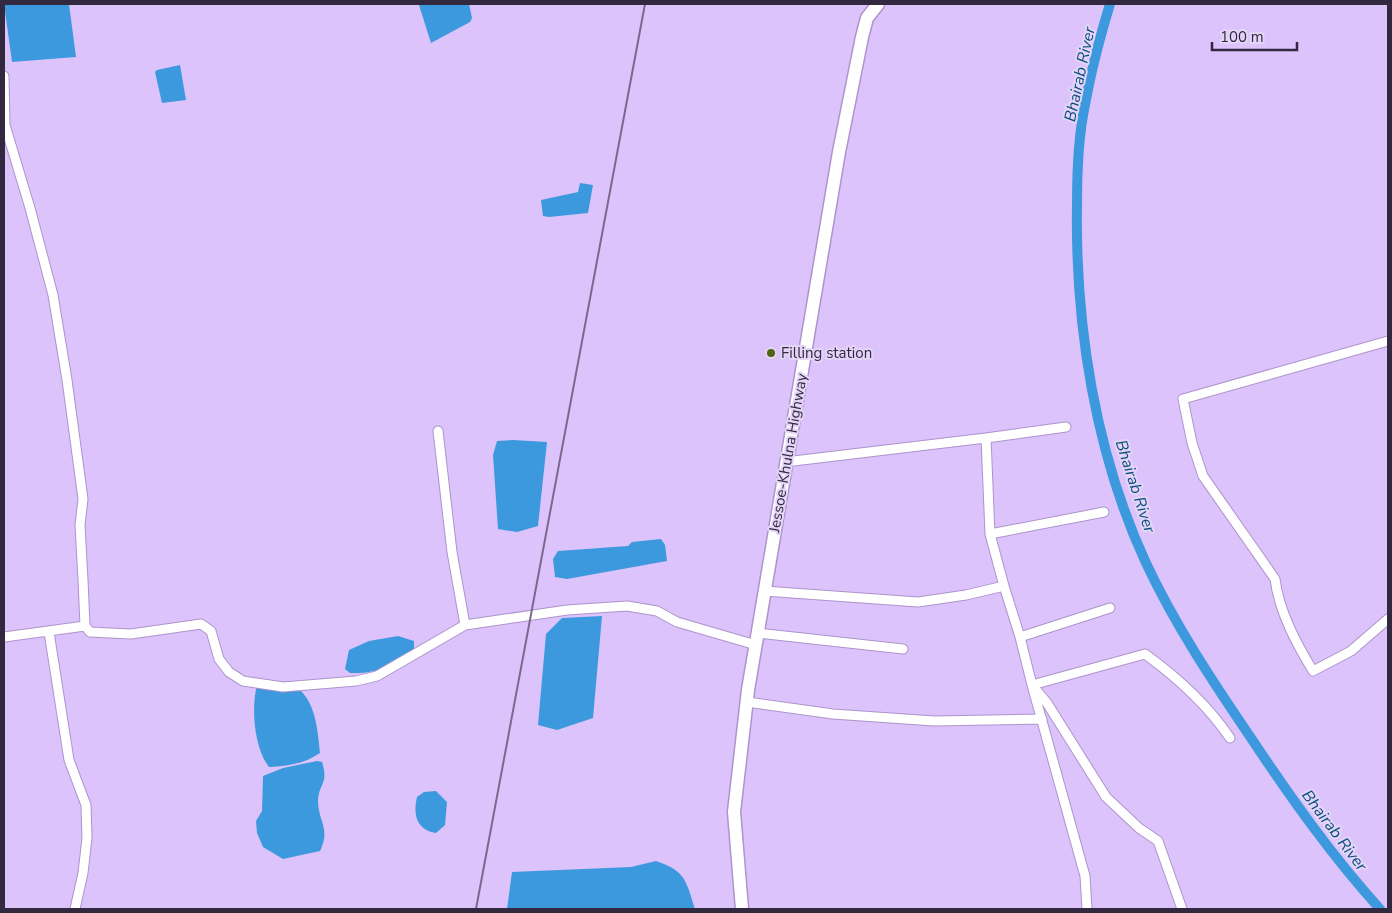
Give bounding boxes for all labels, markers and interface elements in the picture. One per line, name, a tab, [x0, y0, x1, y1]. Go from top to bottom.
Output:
scale bar	[1212, 20, 1297, 52]
water label: Bhairab River	[1059, 24, 1101, 124]
text: 100 m	[1220, 27, 1264, 47]
place label: Filling station	[781, 343, 872, 363]
marker: Filling station	[765, 347, 777, 359]
street label: Jessoe-Khulna Highway	[764, 372, 812, 535]
water label: Bhairab River	[1110, 437, 1161, 537]
water label: Bhairab River	[1296, 785, 1373, 877]

